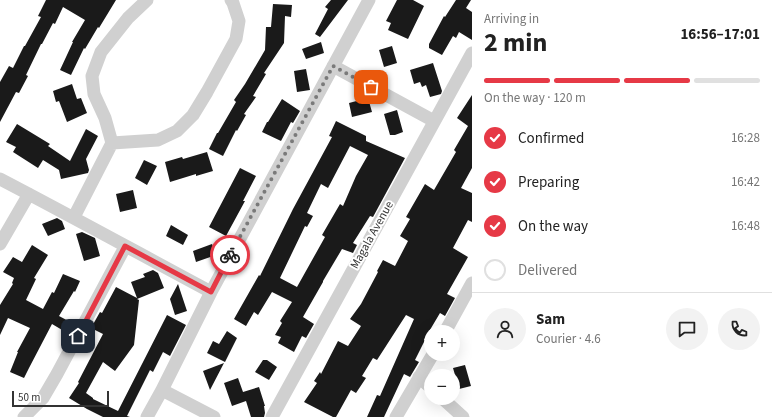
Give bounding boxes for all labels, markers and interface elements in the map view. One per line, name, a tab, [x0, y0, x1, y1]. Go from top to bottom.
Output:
text: Arriving in	[484, 10, 539, 28]
text: 2 min	[484, 24, 547, 61]
text: 16:56–17:01	[680, 24, 760, 45]
pin	[354, 70, 388, 104]
icon: bag	[360, 76, 382, 98]
text: On the way · 120 m	[484, 89, 586, 107]
icon: check	[484, 127, 506, 149]
text: Confirmed	[518, 128, 584, 149]
text: 16:28	[731, 129, 760, 147]
icon: check	[484, 171, 506, 193]
text: Preparing	[518, 172, 579, 193]
text: 16:42	[731, 173, 760, 191]
street label: Magala Avenue	[346, 198, 398, 272]
icon: check	[484, 215, 506, 237]
text: On the way	[518, 216, 588, 237]
text: 16:48	[731, 217, 760, 235]
courier	[210, 235, 250, 275]
icon: bike	[219, 244, 241, 266]
text: Delivered	[518, 260, 577, 281]
button: person	[484, 308, 526, 350]
button: chat	[666, 308, 708, 350]
button: phone	[718, 308, 760, 350]
text: Sam	[536, 309, 565, 330]
pin	[61, 319, 95, 353]
icon: home	[67, 325, 89, 347]
map controls	[424, 325, 460, 405]
button: +	[424, 325, 460, 361]
text: Courier · 4.6	[536, 330, 601, 348]
button: −	[424, 369, 460, 405]
scale bar	[12, 389, 109, 408]
text: 50 m	[18, 390, 40, 405]

